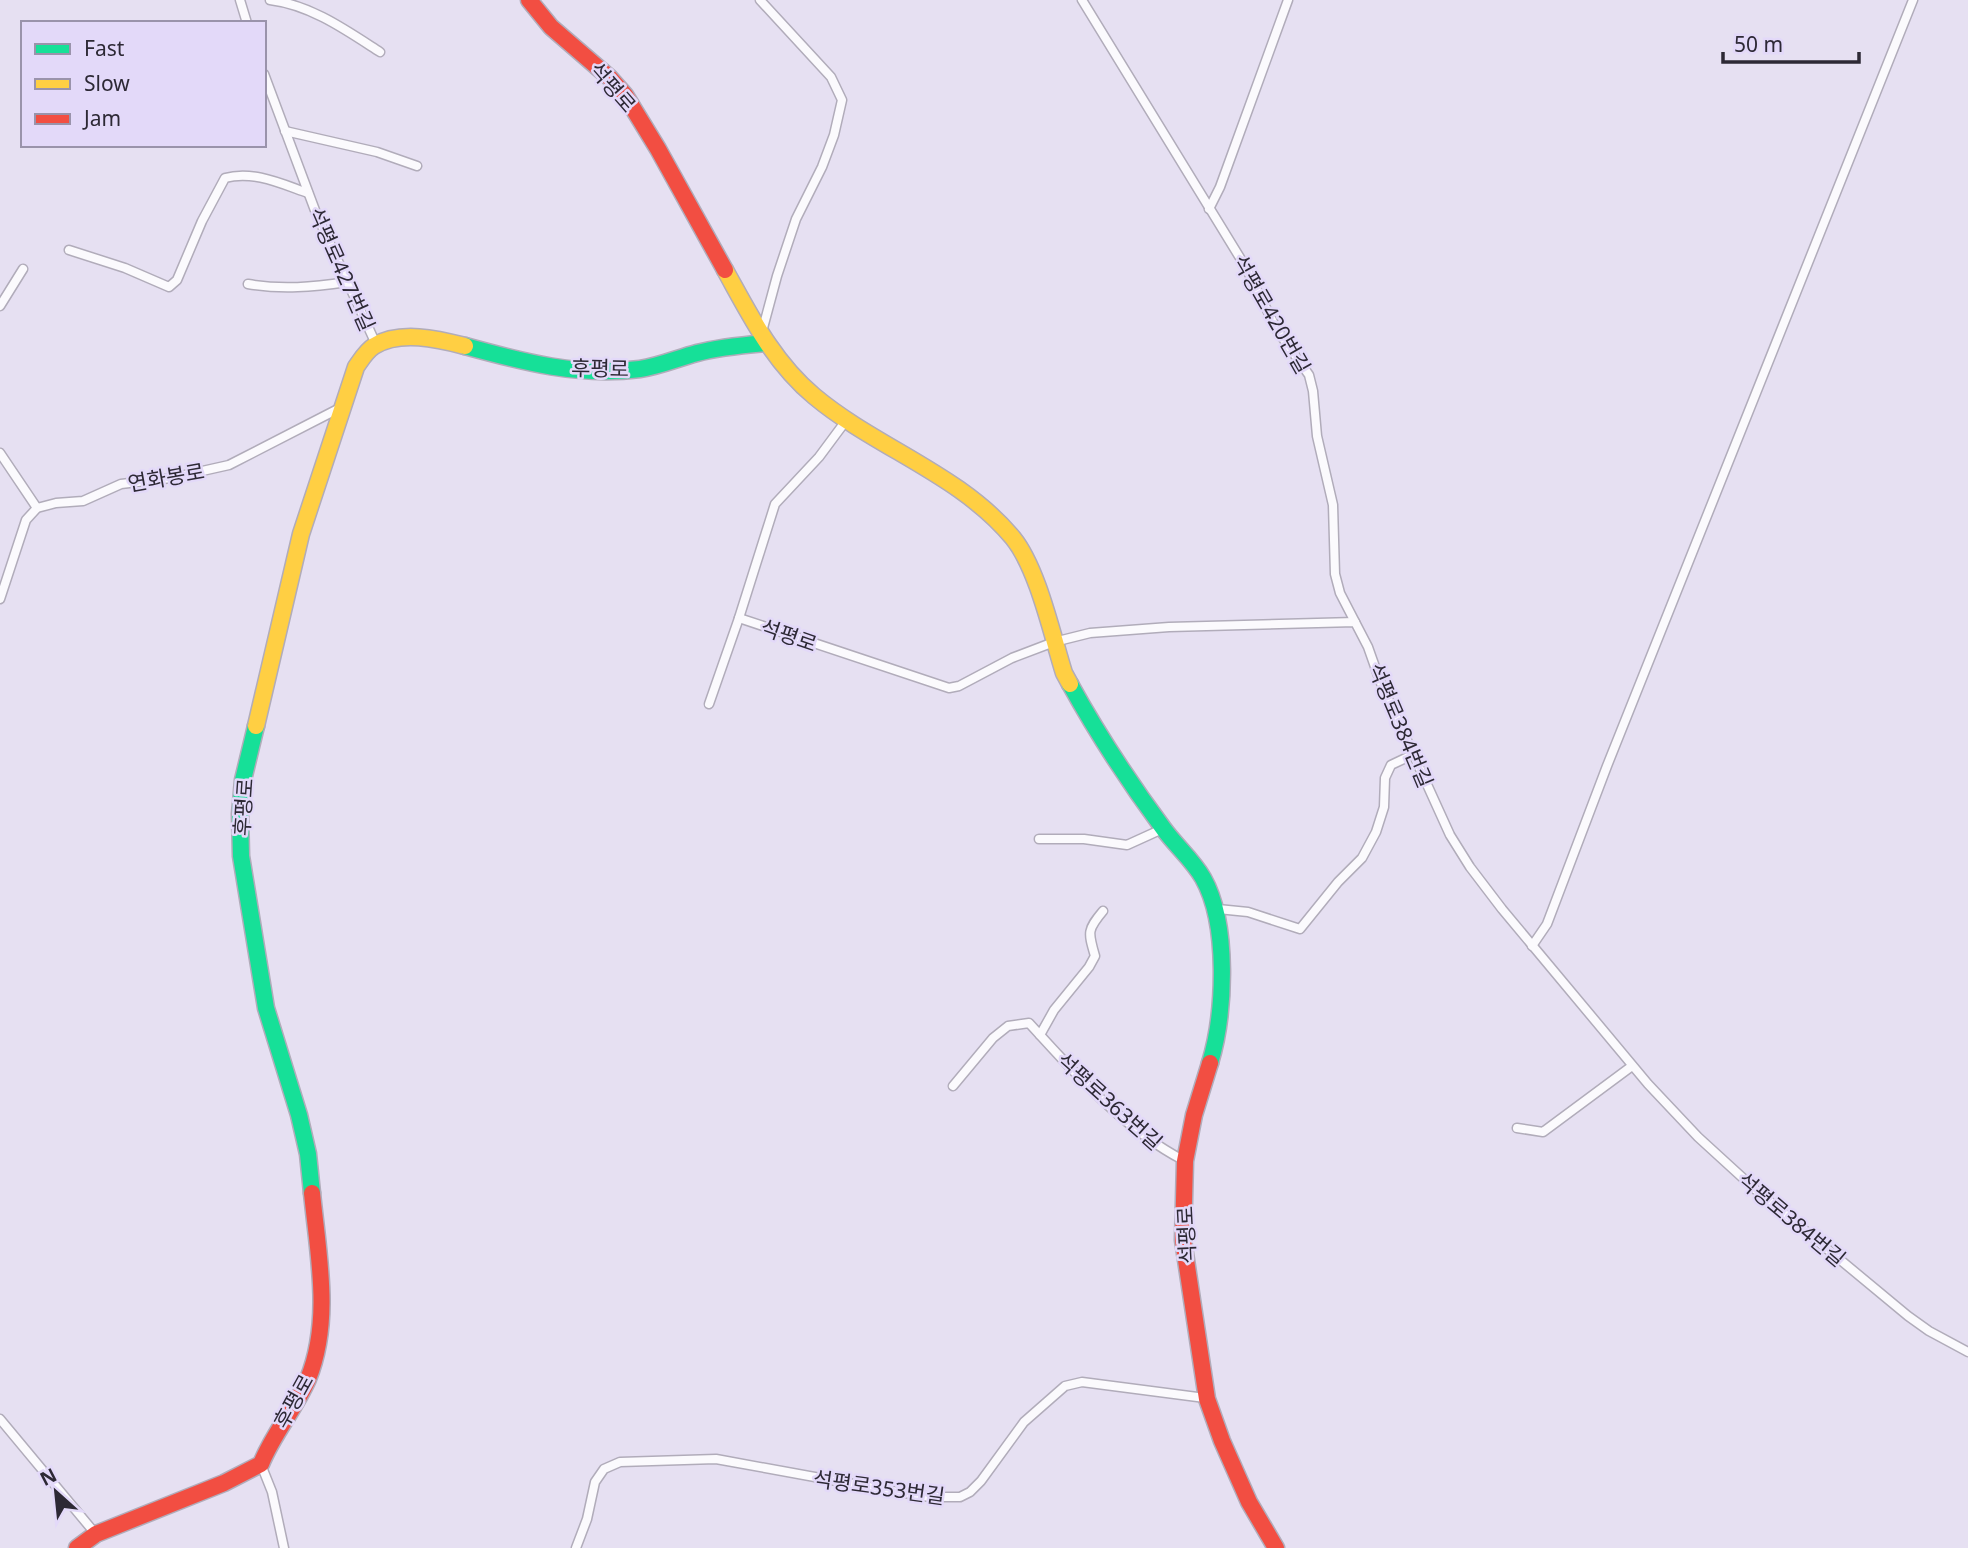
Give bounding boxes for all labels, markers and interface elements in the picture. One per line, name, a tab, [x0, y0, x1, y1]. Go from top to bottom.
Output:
legend	[21, 21, 266, 147]
scale bar	[1723, 21, 1860, 65]
text: 50 m	[1734, 30, 1783, 58]
text: Fast	[84, 34, 125, 62]
street label: 석평로	[583, 56, 643, 118]
text: Slow	[84, 69, 130, 97]
text: Jam	[82, 104, 121, 132]
street label: 석평로427번길	[302, 203, 382, 335]
street label: 석평로420번길	[1227, 250, 1317, 378]
street label: 후평로	[571, 353, 629, 383]
street label: 연화봉로	[126, 457, 206, 497]
street label: 석평로	[757, 612, 821, 658]
street label: 석평로384번길	[1362, 658, 1440, 792]
street label: 후평로	[227, 777, 259, 837]
street label: 석평로363번길	[1051, 1046, 1169, 1156]
street label: 석평로384번길	[1732, 1166, 1852, 1272]
street label: 석평로	[1171, 1205, 1201, 1265]
street label: 후평로	[267, 1369, 319, 1433]
north arrow	[21, 1457, 91, 1527]
text: N	[35, 1462, 61, 1492]
street label: 석평로353번길	[811, 1464, 947, 1510]

